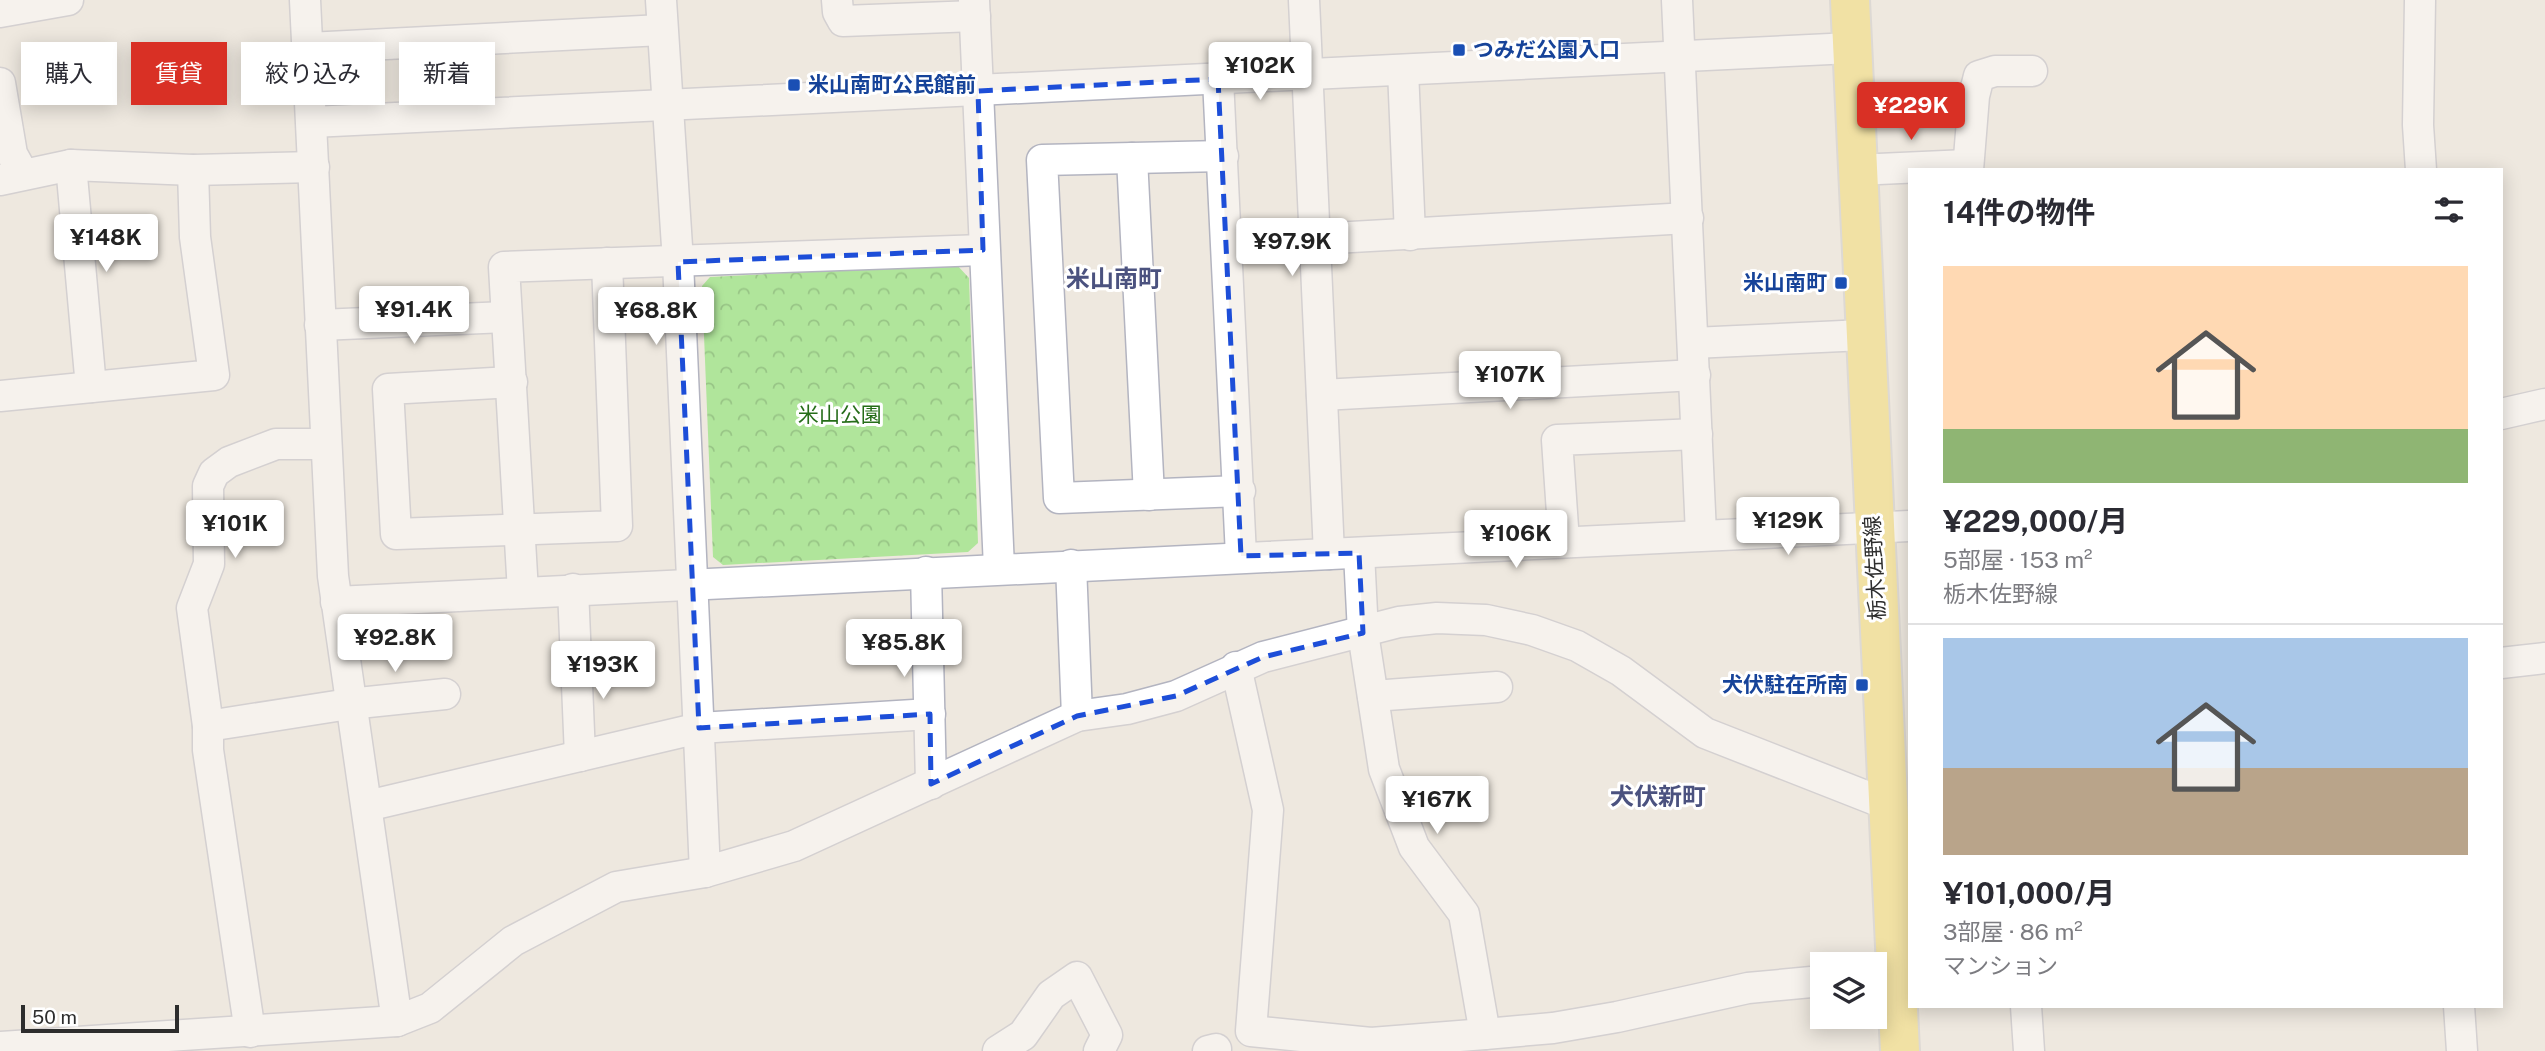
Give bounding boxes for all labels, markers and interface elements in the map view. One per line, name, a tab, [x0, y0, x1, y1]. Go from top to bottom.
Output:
place label: つみだ公園入口	[1473, 37, 1620, 62]
chip: 購入	[21, 42, 117, 105]
chip: 賃貸	[131, 42, 227, 105]
chip: 絞り込み	[241, 42, 385, 105]
chip: 新着	[399, 42, 495, 105]
pin: ¥102K	[1211, 42, 1309, 102]
marker: つみだ公園入口	[1451, 42, 1467, 58]
text: ¥102K	[1225, 51, 1295, 78]
place label: 米山南町公民館前	[808, 72, 976, 97]
marker: 米山南町公民館前	[786, 77, 802, 93]
pin: ¥229K	[1862, 82, 1960, 142]
text: ¥229K	[1873, 91, 1949, 118]
icon: filters	[2430, 191, 2468, 229]
text: 14件の物件	[1943, 194, 2096, 230]
pin: ¥148K	[57, 215, 155, 274]
pin: ¥97.9K	[1235, 218, 1349, 278]
text: ¥148K	[70, 223, 142, 250]
text: ¥97.9K	[1252, 227, 1332, 254]
district label: 米山南町	[1066, 264, 1162, 292]
place label: 米山南町	[1743, 270, 1827, 295]
marker: 米山南町	[1833, 275, 1849, 291]
pin: ¥91.4K	[357, 286, 471, 346]
pin: ¥68.8K	[599, 288, 713, 347]
text: ¥91.4K	[375, 295, 453, 322]
text: ¥68.8K	[614, 296, 698, 323]
icon: home	[2143, 312, 2269, 438]
pin: ¥107K	[1461, 352, 1559, 411]
text: ¥107K	[1475, 360, 1545, 387]
park label: 米山公園	[798, 402, 882, 427]
pin: ¥129K	[1739, 498, 1837, 557]
pin: ¥101K	[186, 500, 284, 560]
text: ¥229,000/月	[1943, 503, 2128, 539]
text: ¥129K	[1752, 506, 1824, 533]
text: ¥101K	[202, 509, 268, 536]
pin: ¥106K	[1467, 510, 1565, 570]
street label: 栃木佐野線	[1859, 515, 1890, 621]
text: ¥106K	[1480, 519, 1552, 546]
text: 5部屋 · 153 m²	[1943, 546, 2093, 573]
text: 栃木佐野線	[1943, 580, 2058, 607]
pin: ¥92.8K	[338, 614, 452, 674]
pin: ¥85.8K	[847, 620, 961, 679]
text: ¥92.8K	[353, 623, 437, 650]
text: ¥85.8K	[862, 628, 946, 655]
pin: ¥193K	[554, 642, 652, 701]
text: ¥193K	[567, 650, 639, 677]
place label: 犬伏駐在所南	[1722, 672, 1848, 697]
marker: 犬伏駐在所南	[1854, 677, 1870, 693]
icon: home	[2143, 684, 2269, 810]
pin: ¥167K	[1388, 776, 1486, 836]
district label: 犬伏新町	[1610, 782, 1706, 810]
text: ¥167K	[1402, 785, 1472, 812]
text: ¥101,000/月	[1943, 875, 2115, 911]
text: 3部屋 · 86 m²	[1943, 918, 2083, 945]
map controls	[1810, 952, 1887, 1029]
button: layers	[1810, 952, 1887, 1029]
text: マンション	[1943, 952, 2058, 979]
scale bar	[21, 1002, 178, 1034]
text: 50 m	[32, 1006, 77, 1028]

